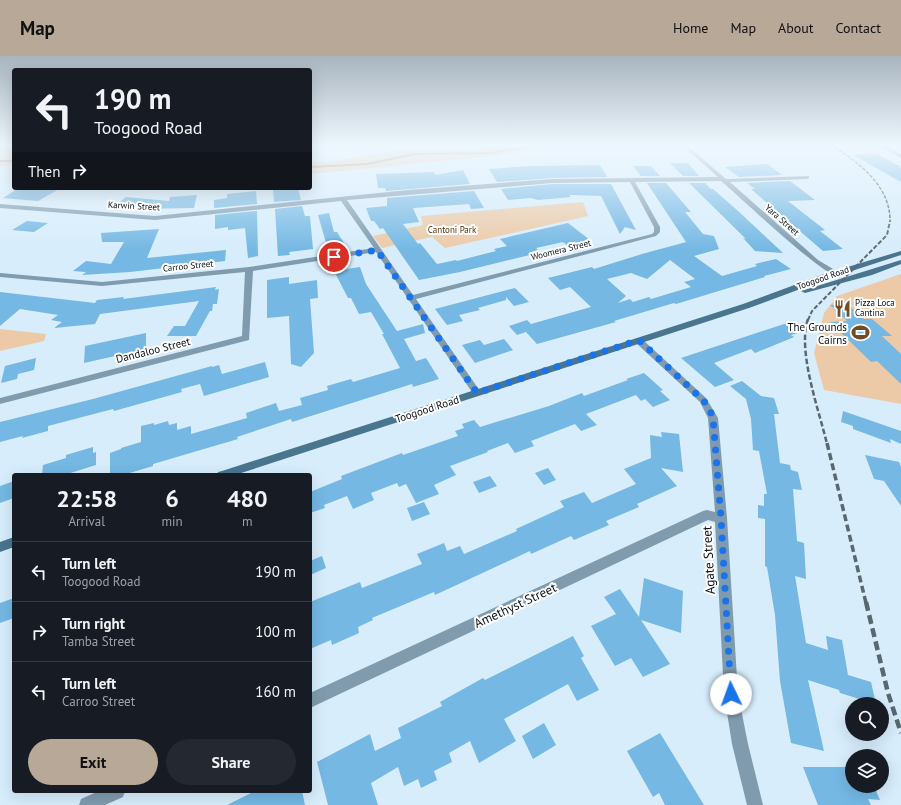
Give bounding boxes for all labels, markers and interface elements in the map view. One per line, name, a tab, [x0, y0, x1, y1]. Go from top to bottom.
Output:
text: Map	[20, 16, 55, 40]
text: Home	[673, 19, 708, 37]
text: Map	[730, 19, 756, 37]
text: About	[778, 19, 814, 37]
text: Contact	[836, 19, 881, 37]
text: 190 m	[94, 80, 171, 117]
icon: left	[28, 84, 80, 136]
text: Toogood Road	[94, 116, 203, 139]
icon: right	[68, 160, 90, 182]
text: Then	[28, 162, 60, 181]
street label: Karwin Street	[108, 199, 160, 212]
street label: Yara Street	[763, 202, 802, 237]
park label: Cantoni Park	[428, 224, 477, 235]
street label: Woomera Street	[530, 237, 592, 262]
pin	[317, 240, 351, 274]
icon: arrive	[323, 246, 345, 268]
street label: Carroo Street	[162, 257, 214, 274]
street label: Toogood Road	[795, 263, 850, 292]
place label: Pizza Loca Cantina	[855, 297, 895, 318]
restaurant icon: Pizza Loca Cantina	[832, 298, 852, 318]
place label: The Grounds Cairns	[787, 320, 847, 347]
sports icon: The Grounds Cairns	[850, 323, 870, 343]
street label: Dandaloo Street	[114, 334, 192, 366]
street label: Toogood Road	[393, 392, 461, 426]
text: 22:58	[56, 483, 117, 514]
text: 6	[165, 483, 179, 514]
text: 480	[227, 483, 268, 514]
text: Arrival	[69, 513, 105, 530]
text: min	[161, 513, 183, 530]
text: m	[242, 513, 253, 530]
street label: Agate Street	[698, 525, 719, 595]
text: Turn left	[62, 554, 116, 573]
icon: left	[28, 561, 50, 583]
text: 190 m	[255, 562, 296, 581]
text: Toogood Road	[62, 573, 140, 590]
street label: Amethyst Street	[471, 579, 560, 632]
text: Turn right	[62, 614, 125, 633]
icon: right	[28, 621, 50, 643]
text: 100 m	[255, 622, 296, 641]
text: Tamba Street	[62, 633, 135, 650]
position arrow	[710, 673, 752, 715]
text: Turn left	[62, 674, 116, 693]
icon: left	[28, 681, 50, 703]
text: 160 m	[255, 682, 296, 701]
text: Carroo Street	[62, 693, 135, 710]
map controls	[845, 697, 889, 793]
button: search	[845, 697, 889, 741]
button: Exit	[28, 739, 158, 785]
button: Share	[166, 739, 296, 785]
button: layers	[845, 749, 889, 793]

